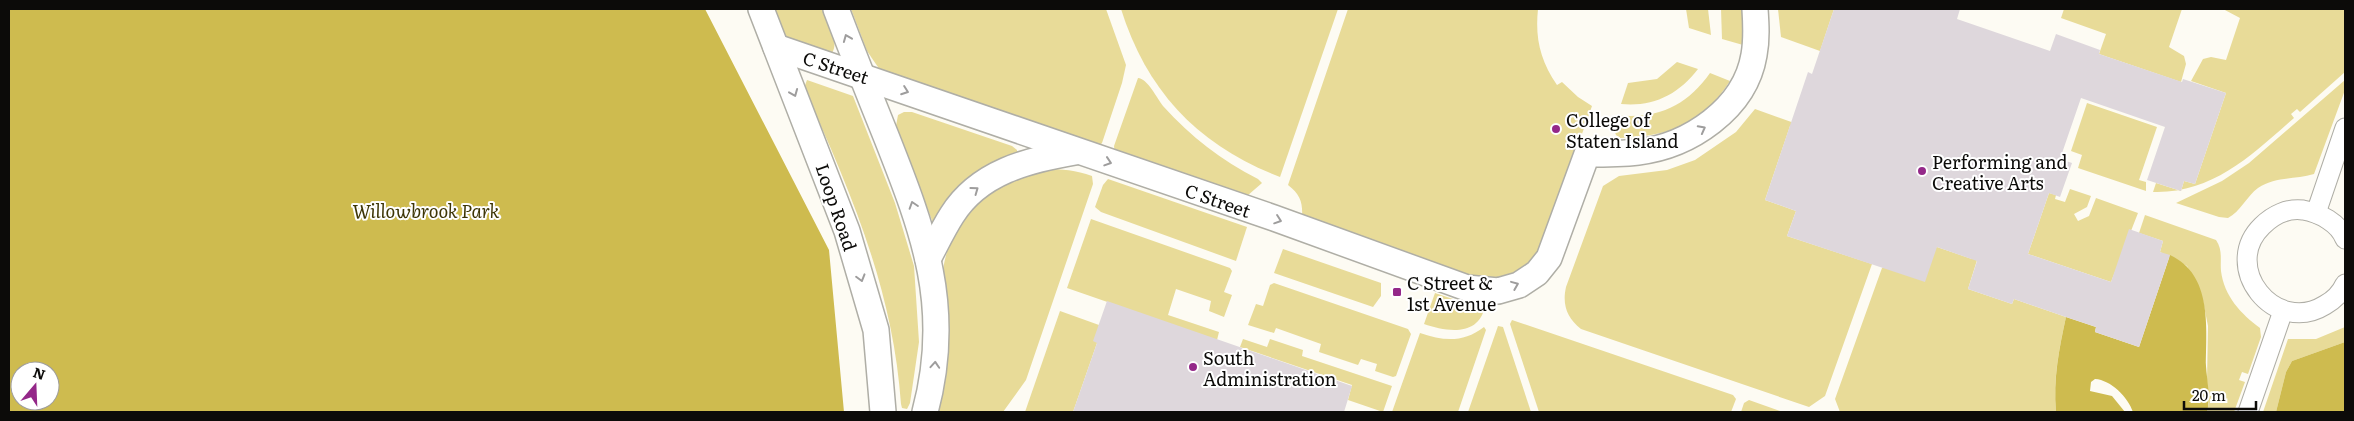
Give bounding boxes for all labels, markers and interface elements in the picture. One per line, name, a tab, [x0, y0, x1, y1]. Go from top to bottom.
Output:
one-way arrow	[843, 34, 853, 43]
street label: C Street	[800, 44, 873, 91]
one-way arrow	[900, 85, 909, 95]
one-way arrow	[788, 88, 798, 97]
place label: College of Staten Island	[1566, 106, 1679, 154]
marker: College of Staten Island	[1550, 123, 1562, 135]
one-way arrow	[1696, 125, 1705, 135]
place label: Performing and Creative Arts	[1932, 148, 2068, 196]
one-way arrow	[1103, 156, 1112, 166]
street label: Loop Road	[809, 160, 865, 254]
marker: Performing and Creative Arts	[1916, 165, 1928, 177]
street label: C Street	[1182, 176, 1255, 224]
one-way arrow	[969, 187, 979, 196]
park label: Willowbrook Park	[353, 197, 499, 224]
one-way arrow	[909, 202, 919, 210]
one-way arrow	[1274, 214, 1282, 224]
place label: C Street & 1st Avenue	[1407, 269, 1496, 317]
one-way arrow	[856, 274, 866, 282]
one-way arrow	[1510, 281, 1519, 291]
marker: C Street & 1st Avenue	[1391, 286, 1403, 298]
place label: South Administration	[1203, 344, 1337, 392]
north arrow	[10, 361, 60, 411]
text: N	[31, 361, 49, 384]
one-way arrow	[929, 361, 940, 369]
marker: South Administration	[1187, 361, 1199, 373]
scale bar	[2184, 378, 2256, 410]
text: 20 m	[2192, 383, 2226, 406]

